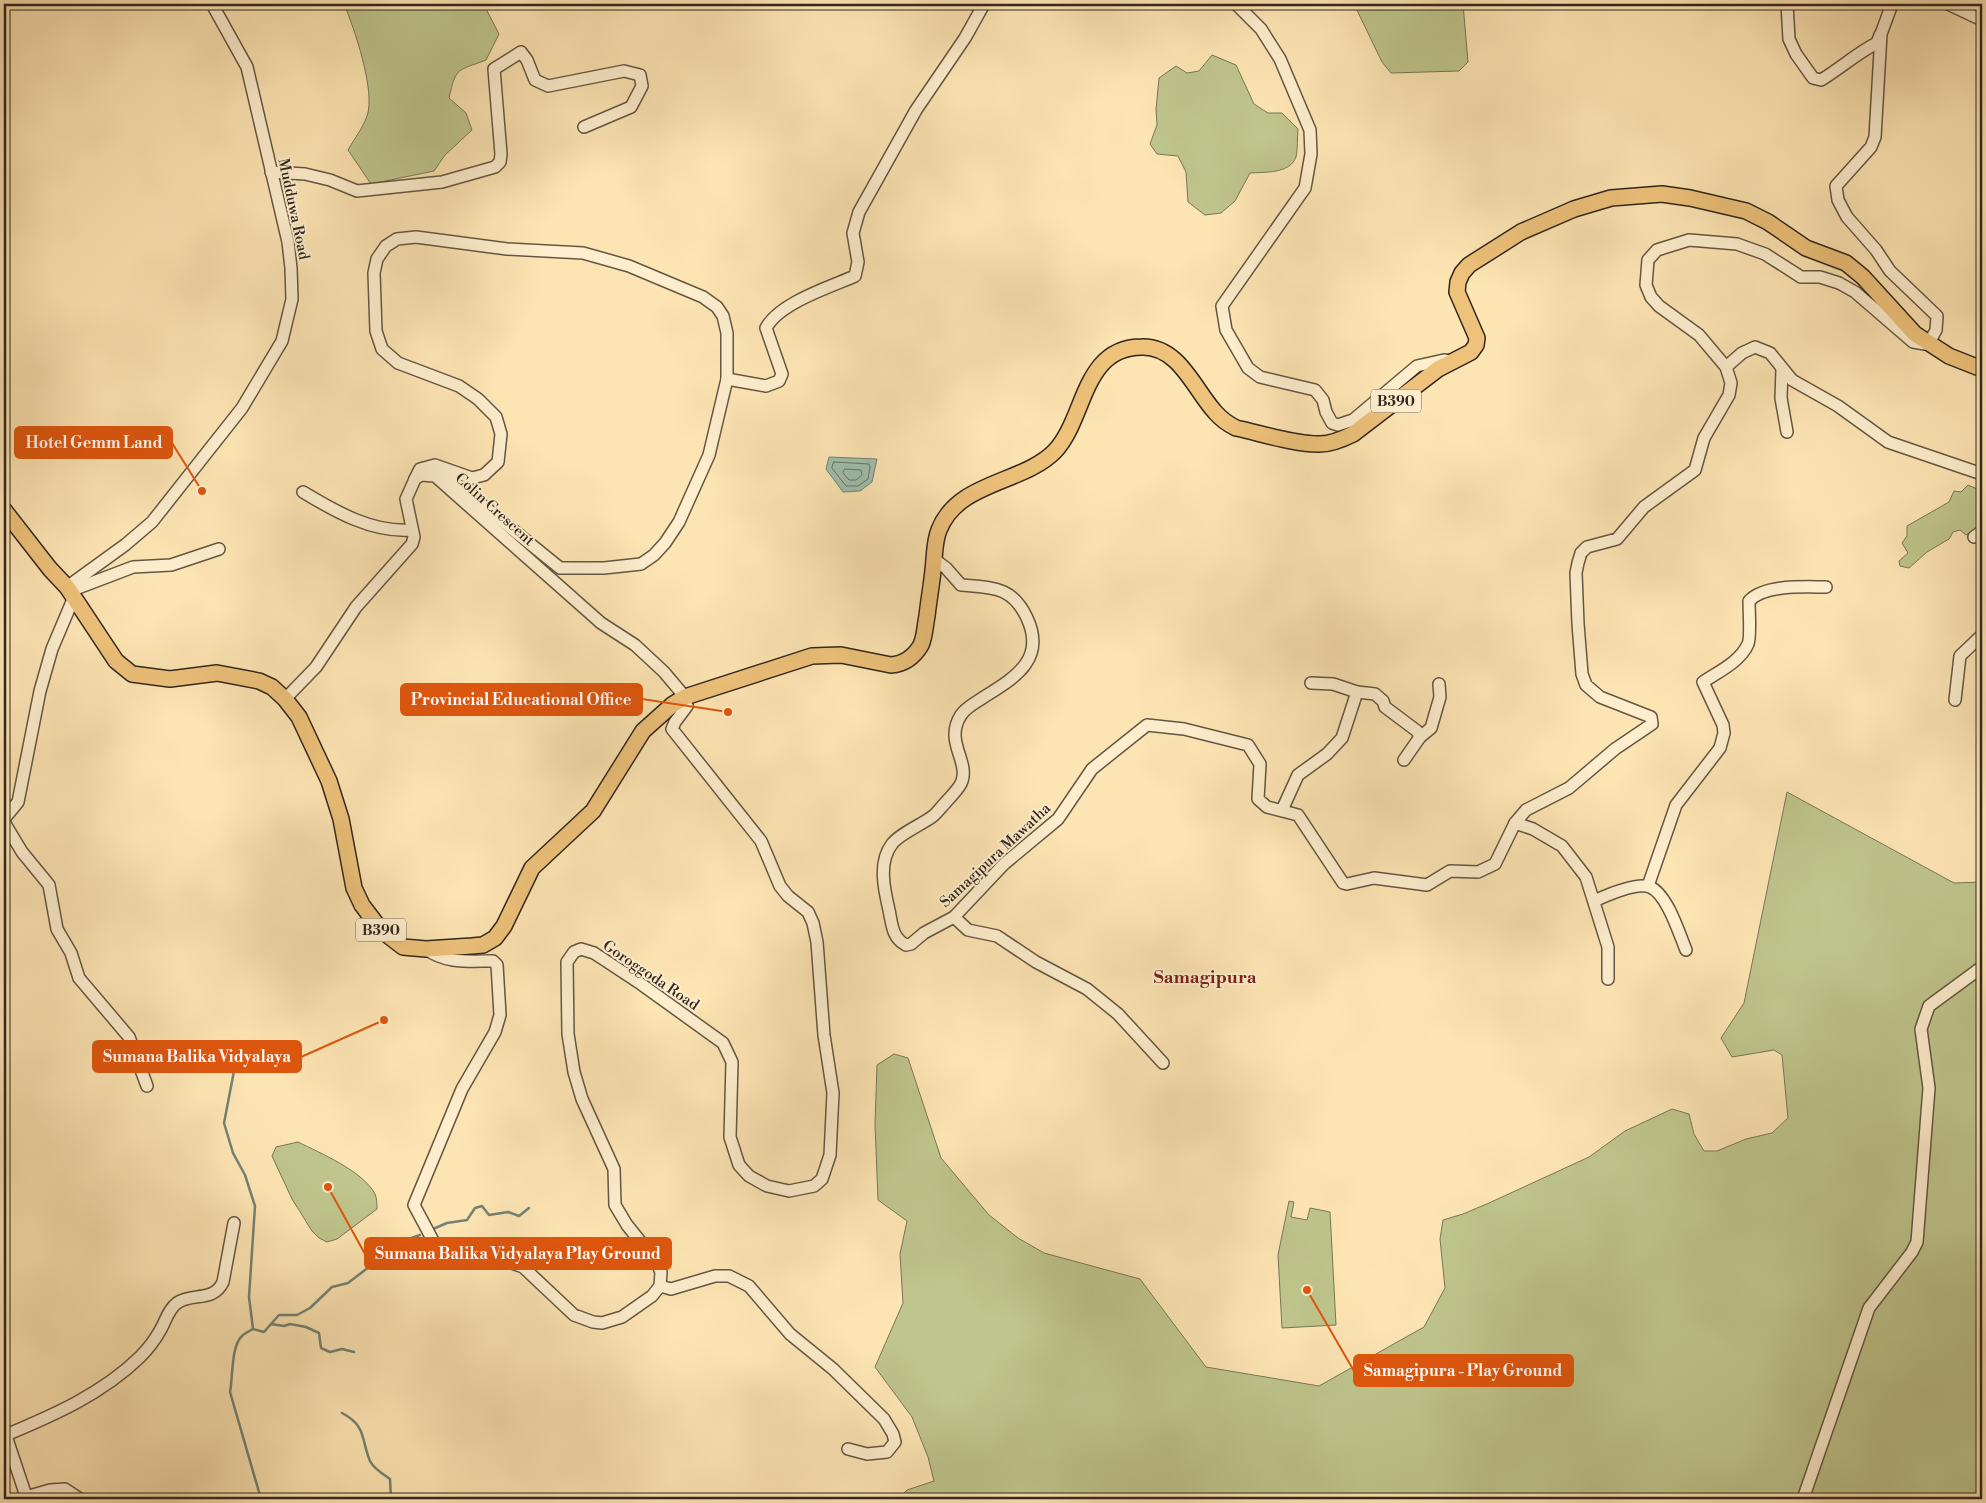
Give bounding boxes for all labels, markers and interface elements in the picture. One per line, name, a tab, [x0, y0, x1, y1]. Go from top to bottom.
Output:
street label: Mudduwa Road	[273, 157, 314, 262]
road number: B390	[1371, 390, 1421, 412]
callout: Hotel Gemm Land	[15, 427, 172, 458]
text: Hotel Gemm Land	[26, 433, 162, 453]
street label: Colin Crescent	[451, 469, 539, 550]
callout: Provincial Educational Office	[401, 684, 642, 715]
text: Provincial Educational Office	[411, 690, 632, 710]
street label: Samagipura Mawatha	[936, 799, 1055, 912]
road number: B390	[356, 918, 406, 942]
street label: Goroggoda Road	[599, 936, 703, 1015]
district label: Samagipura	[1153, 966, 1257, 989]
callout: Sumana Balika Vidyalaya	[93, 1041, 301, 1072]
text: Sumana Balika Vidyalaya	[103, 1047, 291, 1067]
callout: Sumana Balika Vidyalaya Play Ground	[365, 1238, 671, 1269]
text: Sumana Balika Vidyalaya Play Ground	[375, 1244, 661, 1264]
callout: Samagipura - Play Ground	[1354, 1355, 1573, 1386]
text: Samagipura - Play Ground	[1364, 1361, 1562, 1381]

